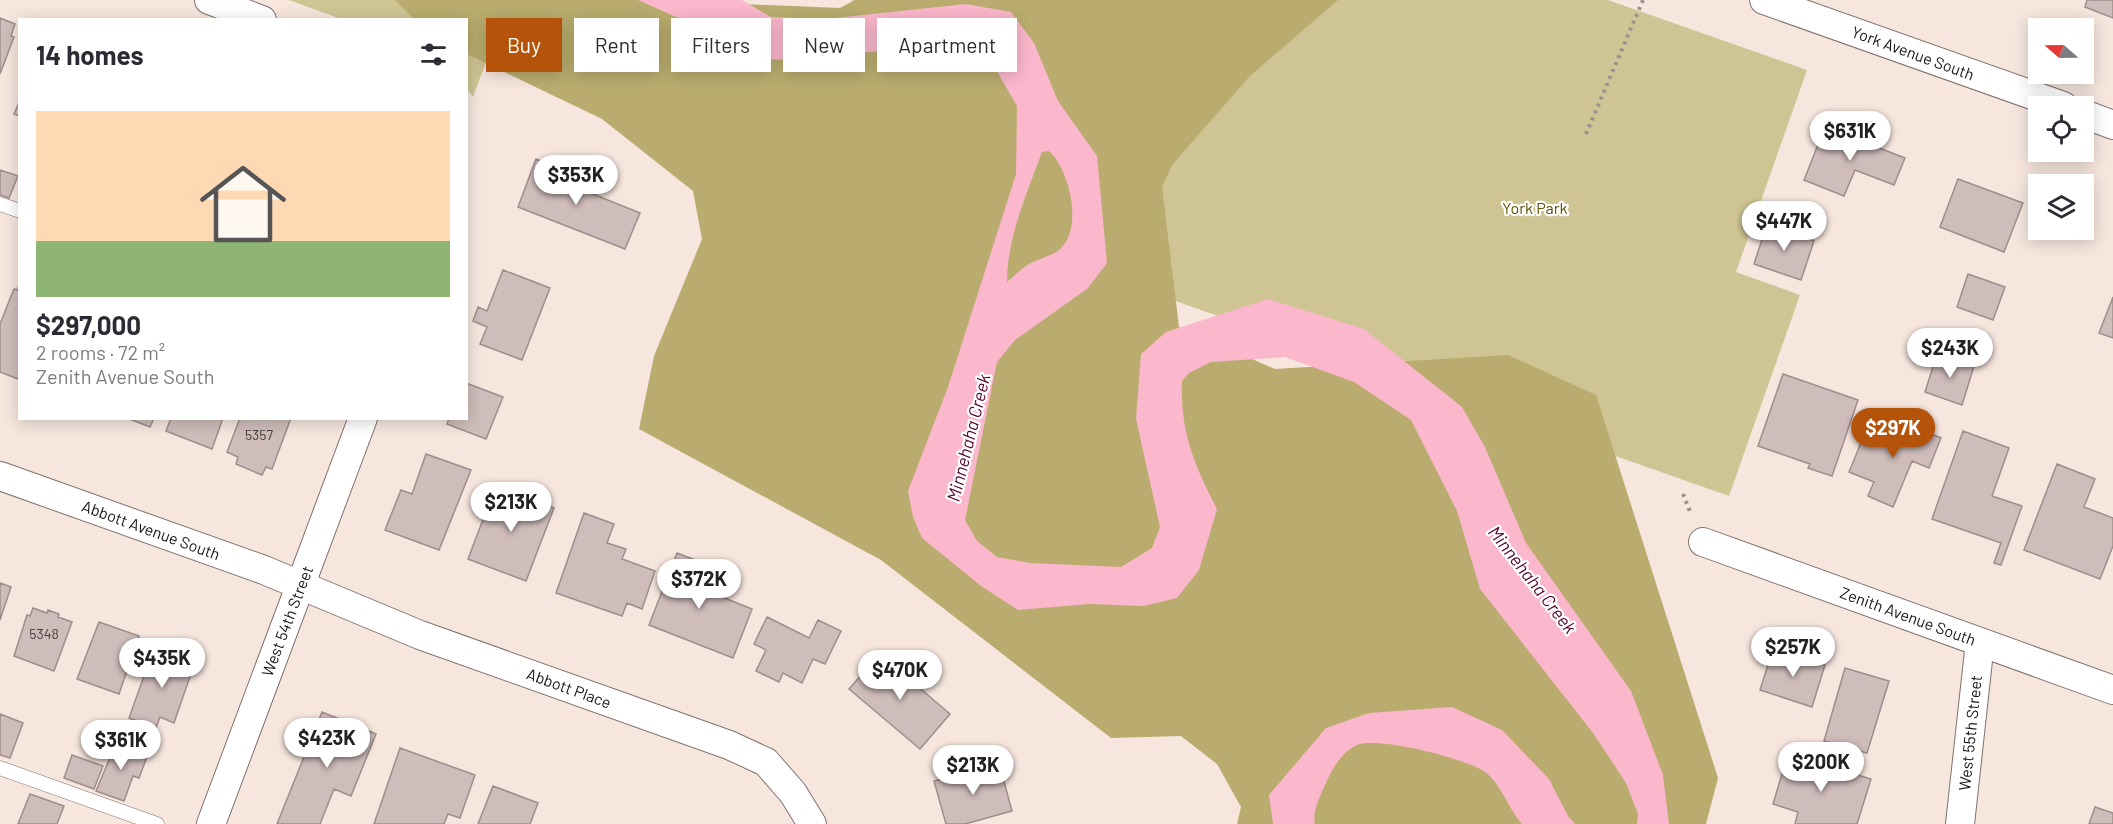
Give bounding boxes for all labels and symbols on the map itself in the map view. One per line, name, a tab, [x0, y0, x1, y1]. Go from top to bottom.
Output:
north arrow	[2028, 18, 2094, 84]
street label: York Avenue South	[1849, 22, 1977, 84]
pin: $631K	[1808, 111, 1892, 162]
pin: $353K	[534, 155, 618, 206]
park label: York Park	[1502, 198, 1568, 217]
pin: $447K	[1742, 201, 1826, 252]
pin: $243K	[1908, 328, 1992, 379]
water label: Minnehaha Creek	[942, 372, 995, 504]
pin: $297K	[1851, 408, 1935, 459]
house number: 5357	[245, 426, 273, 443]
pin: $213K	[469, 482, 553, 533]
street label: Abbott Avenue South	[79, 496, 223, 563]
water label: Minnehaha Creek	[1484, 521, 1582, 638]
pin: $372K	[657, 559, 741, 610]
street label: West 54th Street	[257, 563, 316, 679]
street label: Zenith Avenue South	[1838, 582, 1979, 649]
house number: 5348	[29, 625, 59, 642]
pin: $257K	[1751, 627, 1835, 678]
pin: $435K	[120, 638, 204, 689]
pin: $470K	[858, 650, 942, 701]
street label: Abbott Place	[524, 663, 614, 712]
street label: West 55th Street	[1954, 674, 1985, 792]
pin: $423K	[285, 718, 369, 769]
pin: $361K	[79, 720, 163, 771]
pin: $200K	[1779, 742, 1863, 793]
pin: $213K	[931, 745, 1015, 796]

